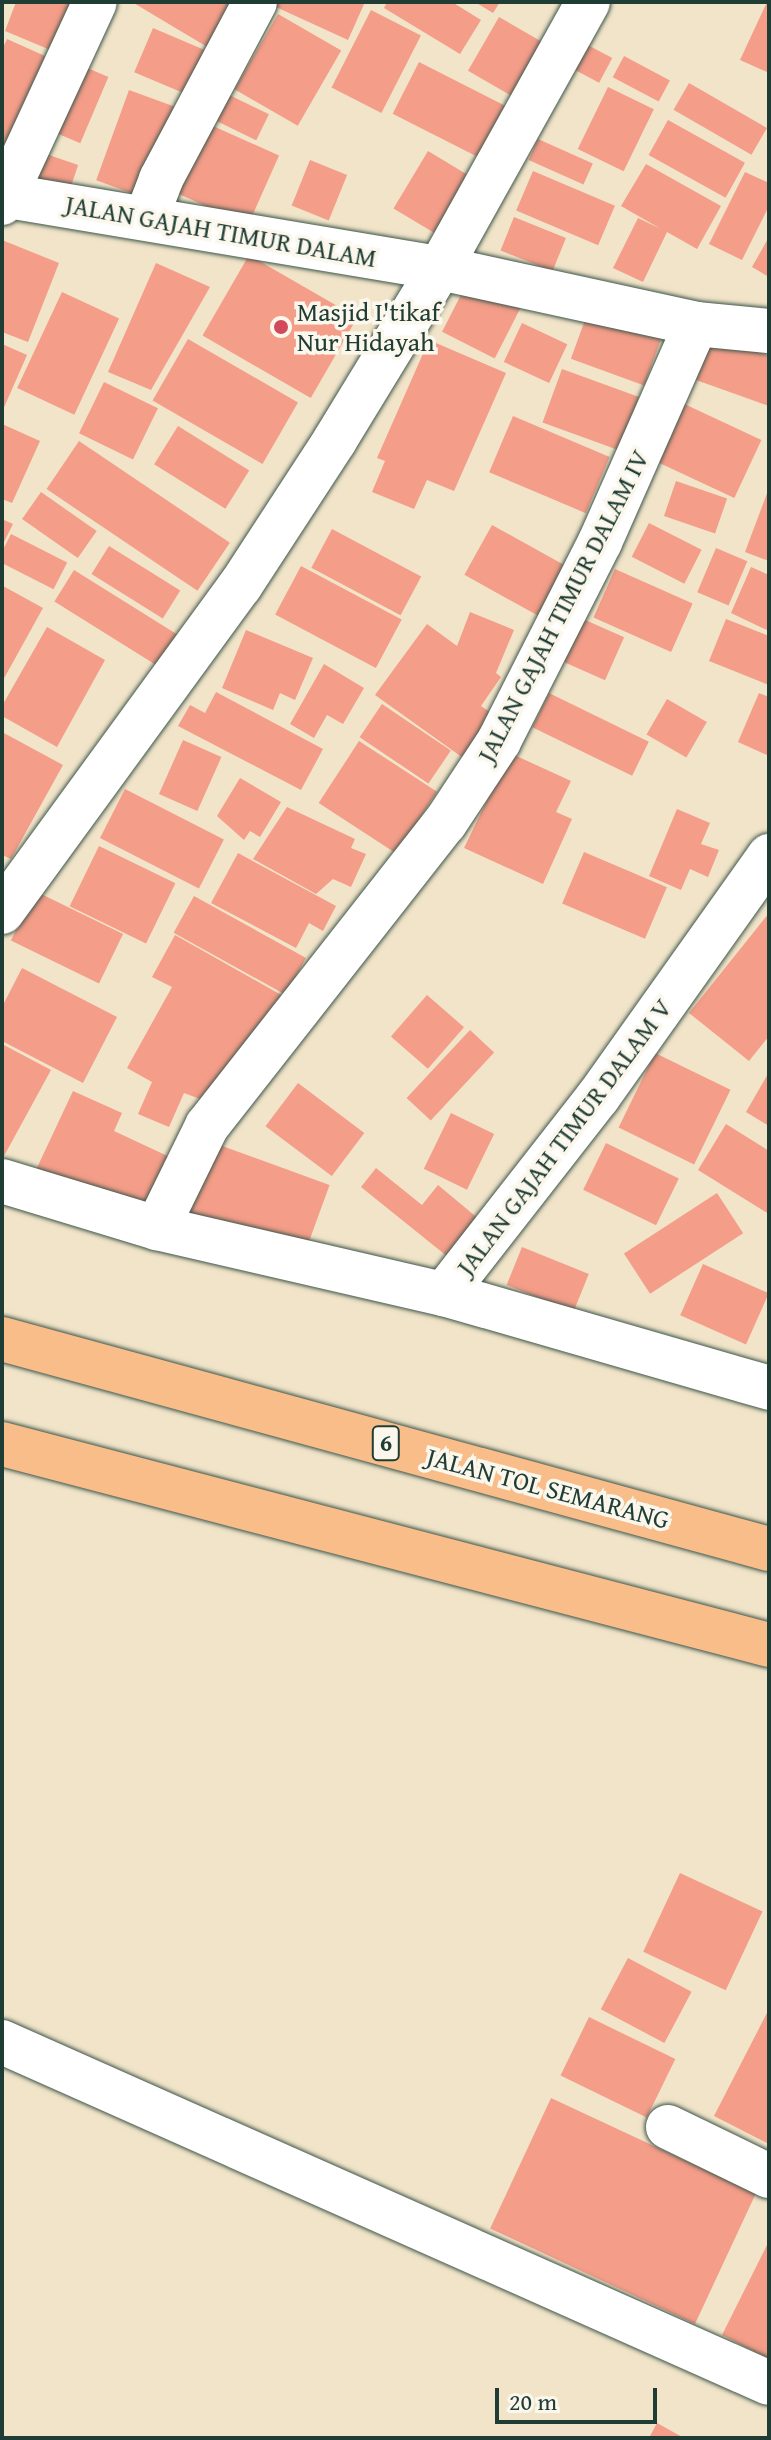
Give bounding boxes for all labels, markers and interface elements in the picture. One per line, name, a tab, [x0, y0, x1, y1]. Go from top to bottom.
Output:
street label: JALAN GAJAH TIMUR DALAM	[63, 188, 379, 274]
place label: Masjid I'tikaf Nur Hidayah	[297, 296, 440, 358]
marker: Masjid I'tikaf Nur Hidayah	[272, 318, 290, 336]
street label: JALAN GAJAH TIMUR DALAM IV	[471, 445, 655, 767]
street label: JALAN GAJAH TIMUR DALAM V	[450, 993, 678, 1281]
road number: 6	[370, 1423, 402, 1463]
street label: JALAN TOL SEMARANG	[423, 1441, 673, 1535]
scale bar	[499, 2372, 661, 2422]
text: 20 m	[509, 2384, 557, 2419]

